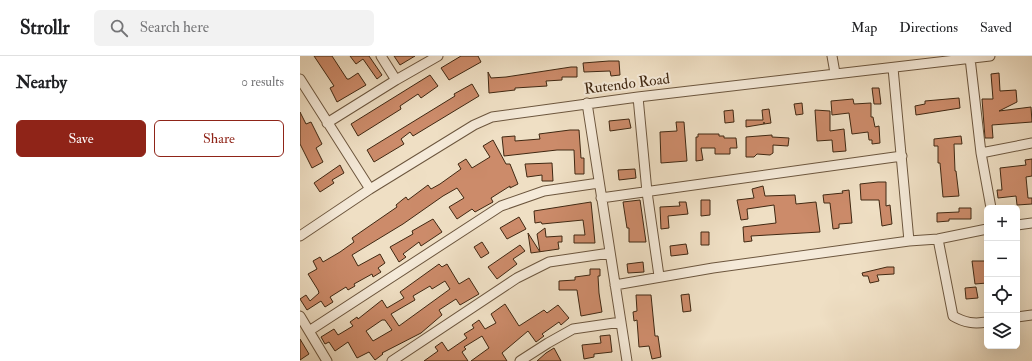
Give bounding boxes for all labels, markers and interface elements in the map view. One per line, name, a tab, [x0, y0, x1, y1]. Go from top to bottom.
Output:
search box	[94, 10, 374, 46]
text: Strollr	[20, 16, 70, 40]
icon: search	[108, 17, 130, 39]
text: Search here	[140, 18, 209, 37]
text: Map	[851, 19, 877, 36]
text: Directions	[899, 19, 958, 36]
text: Saved	[980, 19, 1012, 36]
street label: Rutendo Road	[583, 69, 672, 99]
text: Nearby	[16, 72, 67, 93]
text: 0 results	[241, 74, 284, 90]
button: Save	[16, 120, 146, 157]
button: Share	[154, 120, 284, 157]
map controls	[984, 205, 1020, 349]
button: +	[984, 205, 1020, 241]
button: −	[984, 241, 1020, 277]
button: locate	[984, 277, 1020, 313]
button: layers	[984, 313, 1020, 349]

